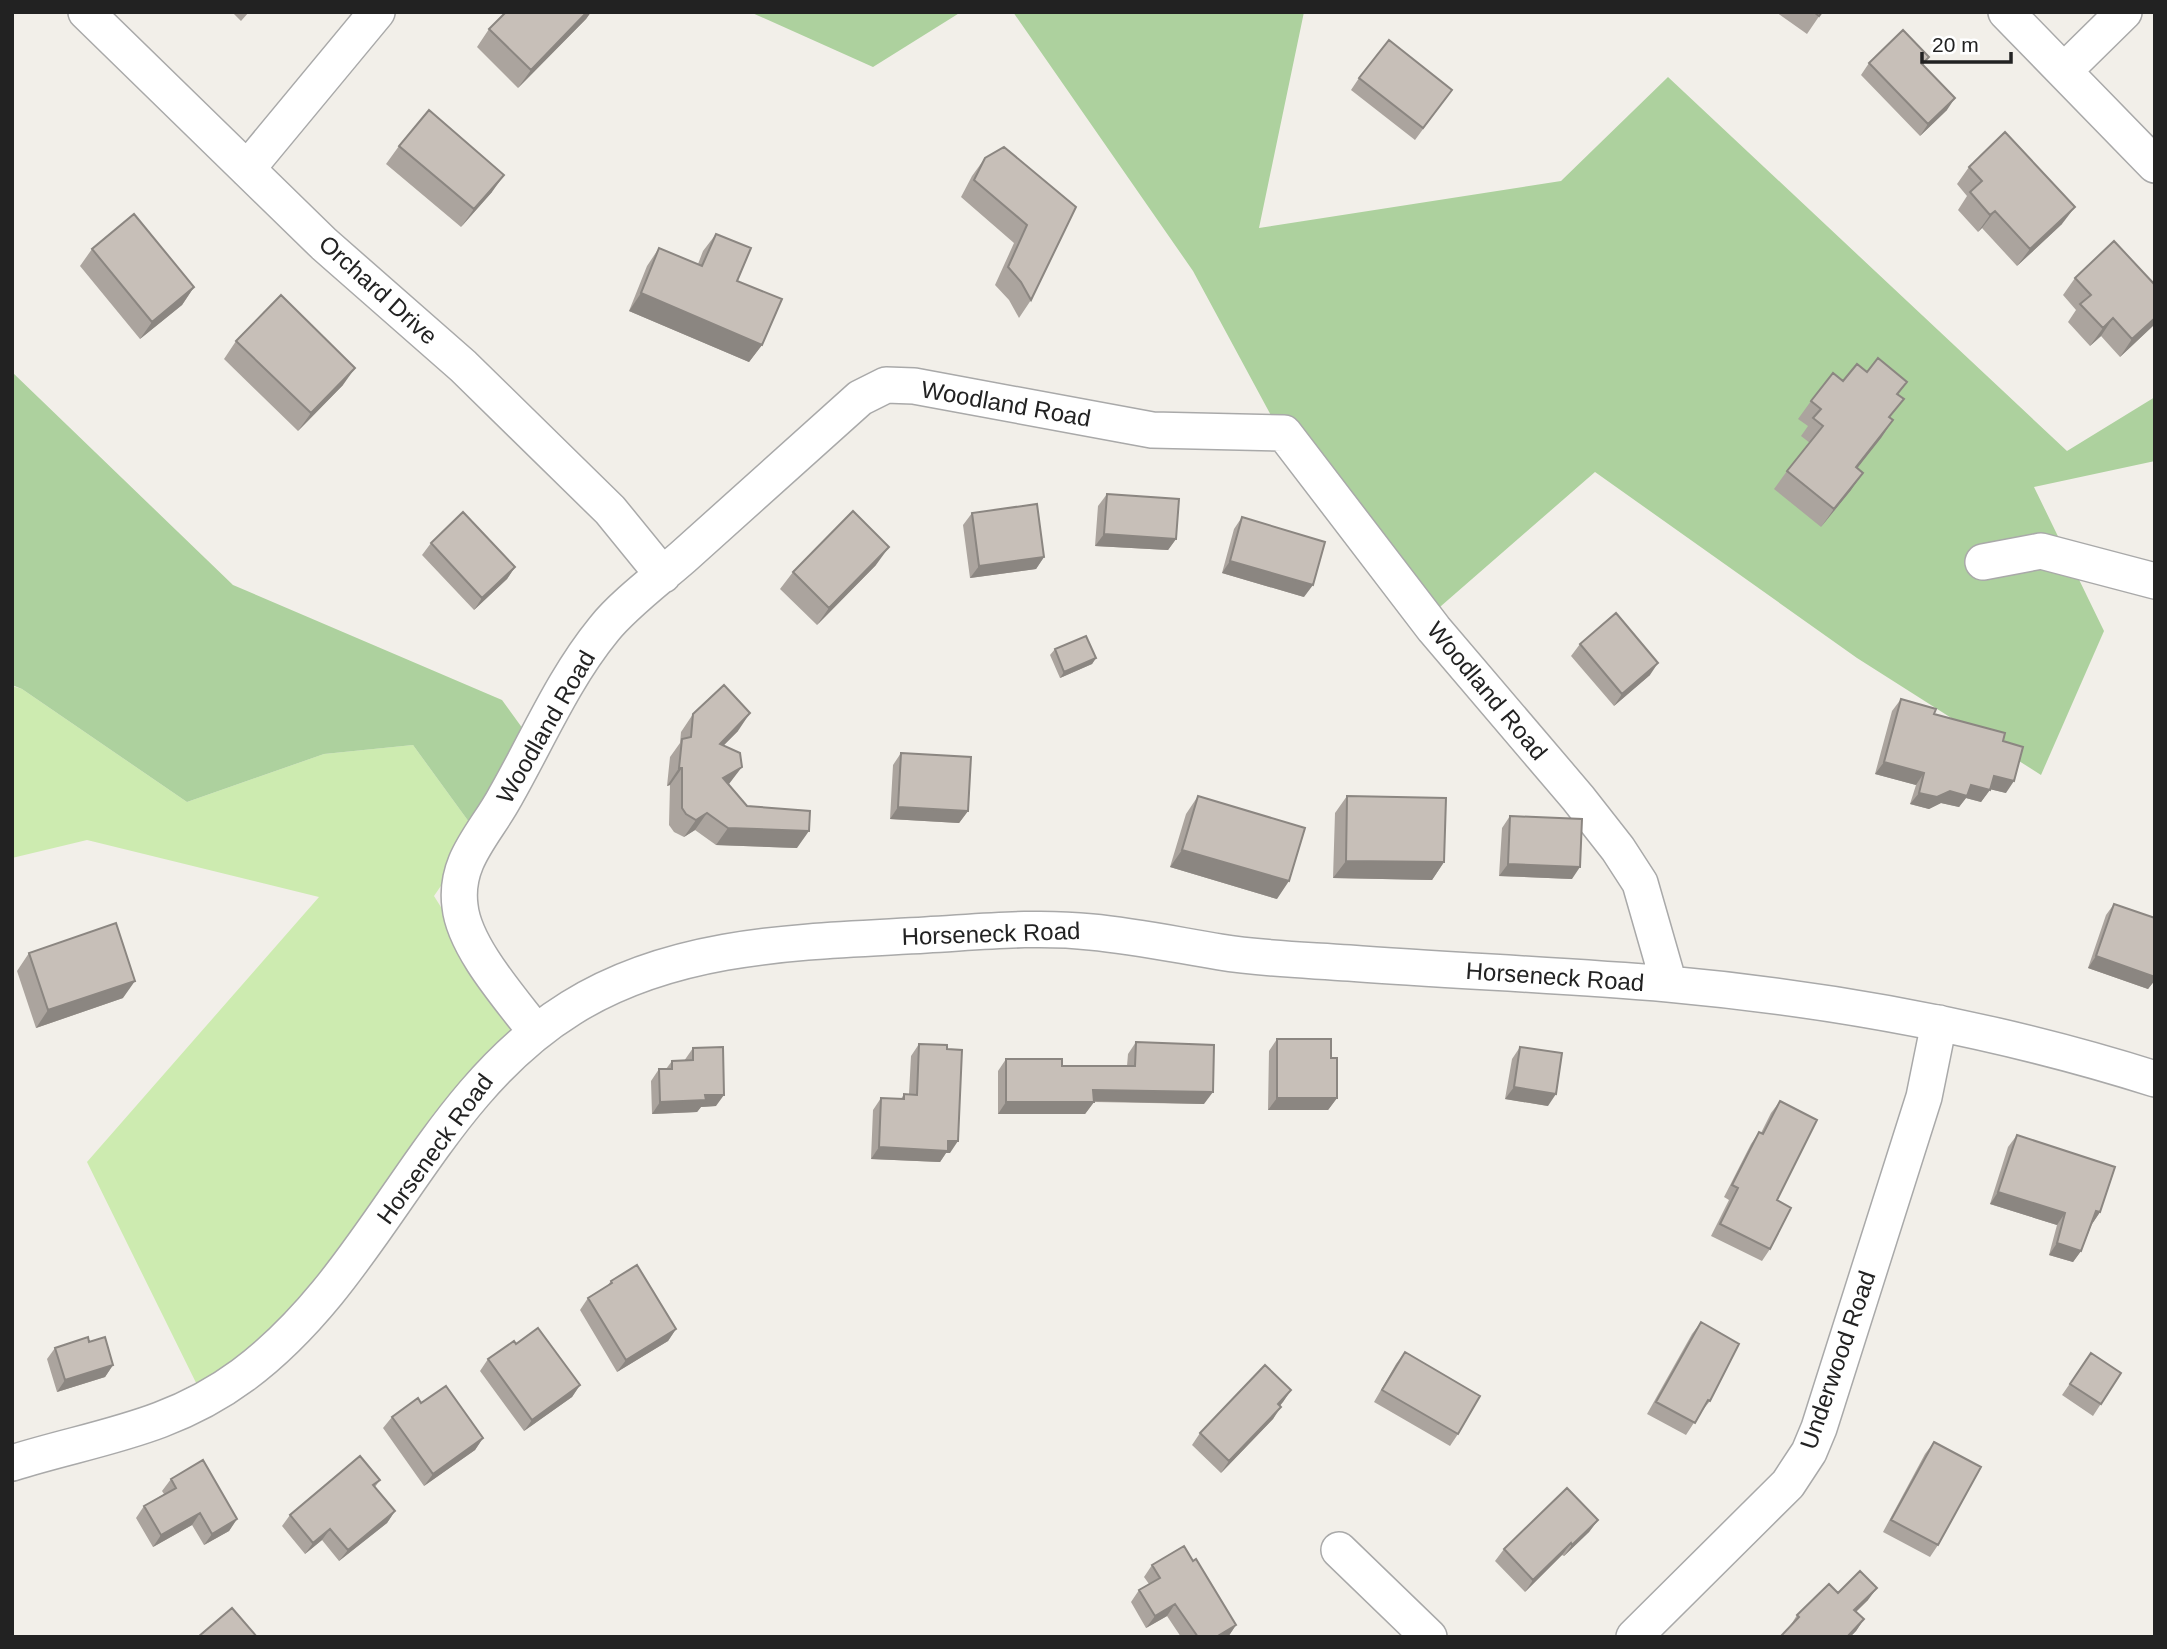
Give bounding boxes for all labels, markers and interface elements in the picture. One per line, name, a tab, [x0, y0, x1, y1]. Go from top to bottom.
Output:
scale bar	[1922, 21, 2011, 65]
text: 20 m	[1932, 33, 1979, 56]
street label: Orchard Drive	[314, 230, 443, 350]
street label: Woodland Road	[919, 375, 1093, 432]
street label: Woodland Road	[1422, 616, 1553, 765]
street label: Woodland Road	[491, 646, 600, 808]
street label: Horseneck Road	[901, 917, 1081, 950]
street label: Horseneck Road	[1465, 957, 1645, 996]
street label: Horseneck Road	[371, 1068, 498, 1229]
street label: Underwood Road	[1794, 1267, 1881, 1453]

